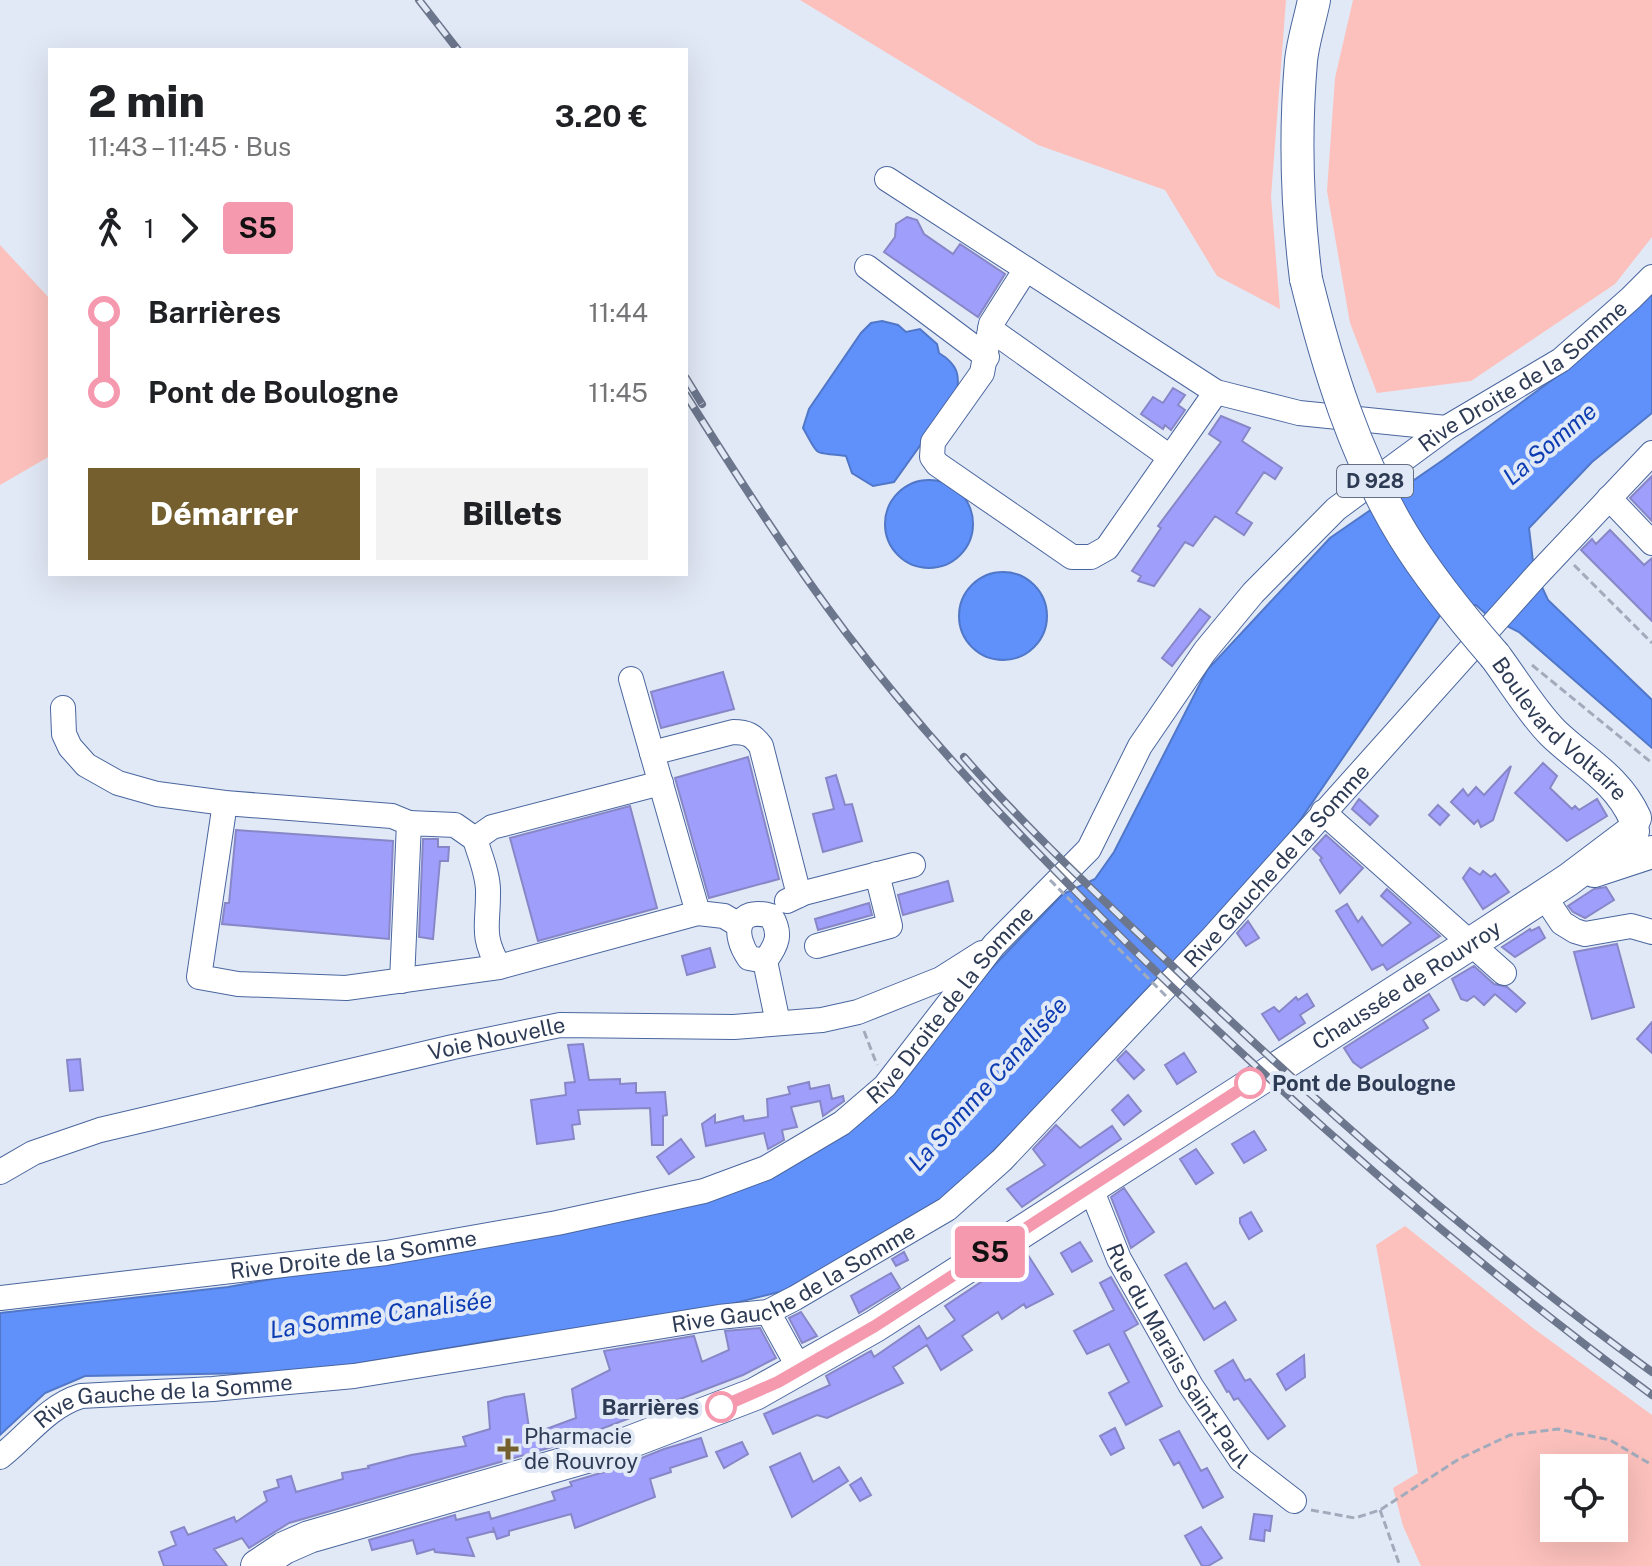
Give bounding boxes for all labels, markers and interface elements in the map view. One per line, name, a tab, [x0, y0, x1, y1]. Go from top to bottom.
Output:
text: 2 min	[88, 75, 205, 127]
text: 3.20 €	[555, 98, 648, 134]
text: 11:43 – 11:45 · Bus	[88, 131, 291, 162]
icon: walk	[88, 206, 132, 250]
icon: forward	[167, 206, 211, 250]
text: S5	[239, 211, 277, 244]
text: 1	[144, 213, 155, 244]
text: Barrières	[148, 294, 281, 330]
street label: Rive Droite de la Somme	[1413, 295, 1632, 457]
text: 11:44	[588, 297, 648, 328]
text: Pont de Boulogne	[148, 374, 399, 410]
text: 11:45	[588, 377, 648, 408]
water label: La Somme	[1497, 396, 1602, 490]
road number: D 928	[1337, 465, 1413, 497]
button: Démarrer	[88, 468, 360, 560]
button: Billets	[376, 468, 648, 560]
street label: Boulevard Voltaire	[1487, 652, 1633, 805]
street label: Rive Gauche de la Somme	[1179, 758, 1375, 972]
street label: Rive Droite de la Somme	[861, 900, 1039, 1109]
street label: Chaussée de Rouvroy	[1307, 914, 1506, 1055]
water label: La Somme Canalisée	[902, 991, 1073, 1176]
street label: Voie Nouvelle	[425, 1011, 567, 1065]
marker: Pont de Boulogne	[1235, 1068, 1265, 1098]
place label: Pont de Boulogne	[1272, 1070, 1456, 1096]
street label: Rive Gauche de la Somme	[670, 1218, 920, 1337]
street label: Rive Droite de la Somme	[229, 1224, 479, 1284]
line badge: S5	[954, 1226, 1026, 1278]
text: S5	[971, 1235, 1009, 1268]
street label: Rue du Marais Saint-Paul	[1101, 1240, 1253, 1474]
water label: La Somme Canalisée	[268, 1285, 494, 1343]
street label: Rive Gauche de la Somme	[28, 1369, 294, 1433]
marker: Barrières	[706, 1392, 736, 1422]
place label: Barrières	[602, 1394, 699, 1420]
place label: Pharmacie de Rouvroy	[524, 1423, 638, 1474]
marker: Pharmacie de Rouvroy	[499, 1440, 517, 1458]
map controls	[1540, 1454, 1628, 1542]
button: locate	[1540, 1454, 1628, 1542]

